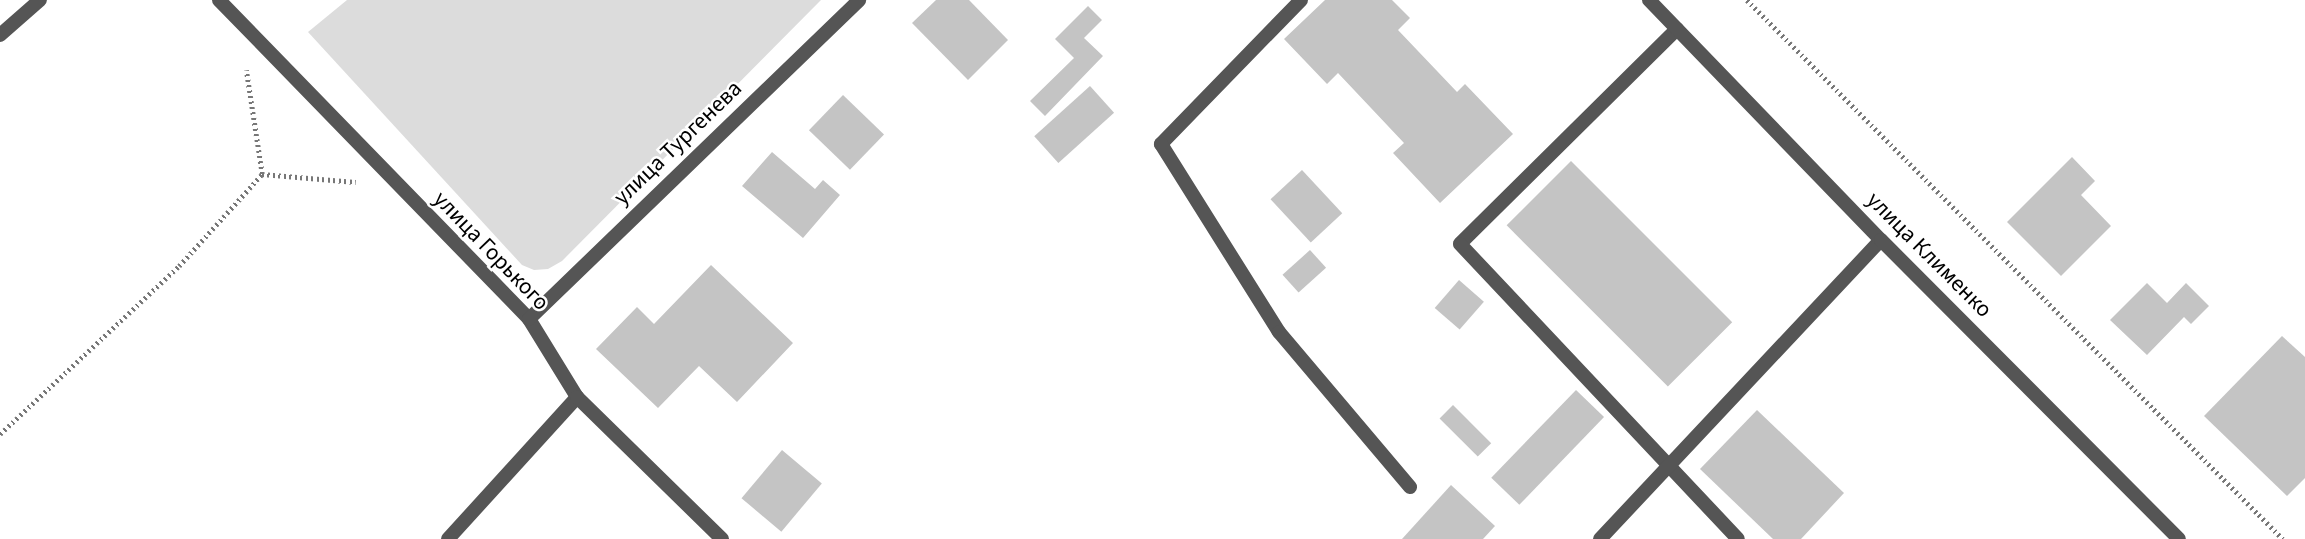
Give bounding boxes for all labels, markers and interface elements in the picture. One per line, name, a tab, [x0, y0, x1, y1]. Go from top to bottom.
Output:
street label: улица Тургенева	[608, 75, 748, 211]
street label: улица Горького	[427, 186, 555, 316]
street label: улица Клименко	[1860, 186, 1998, 324]

